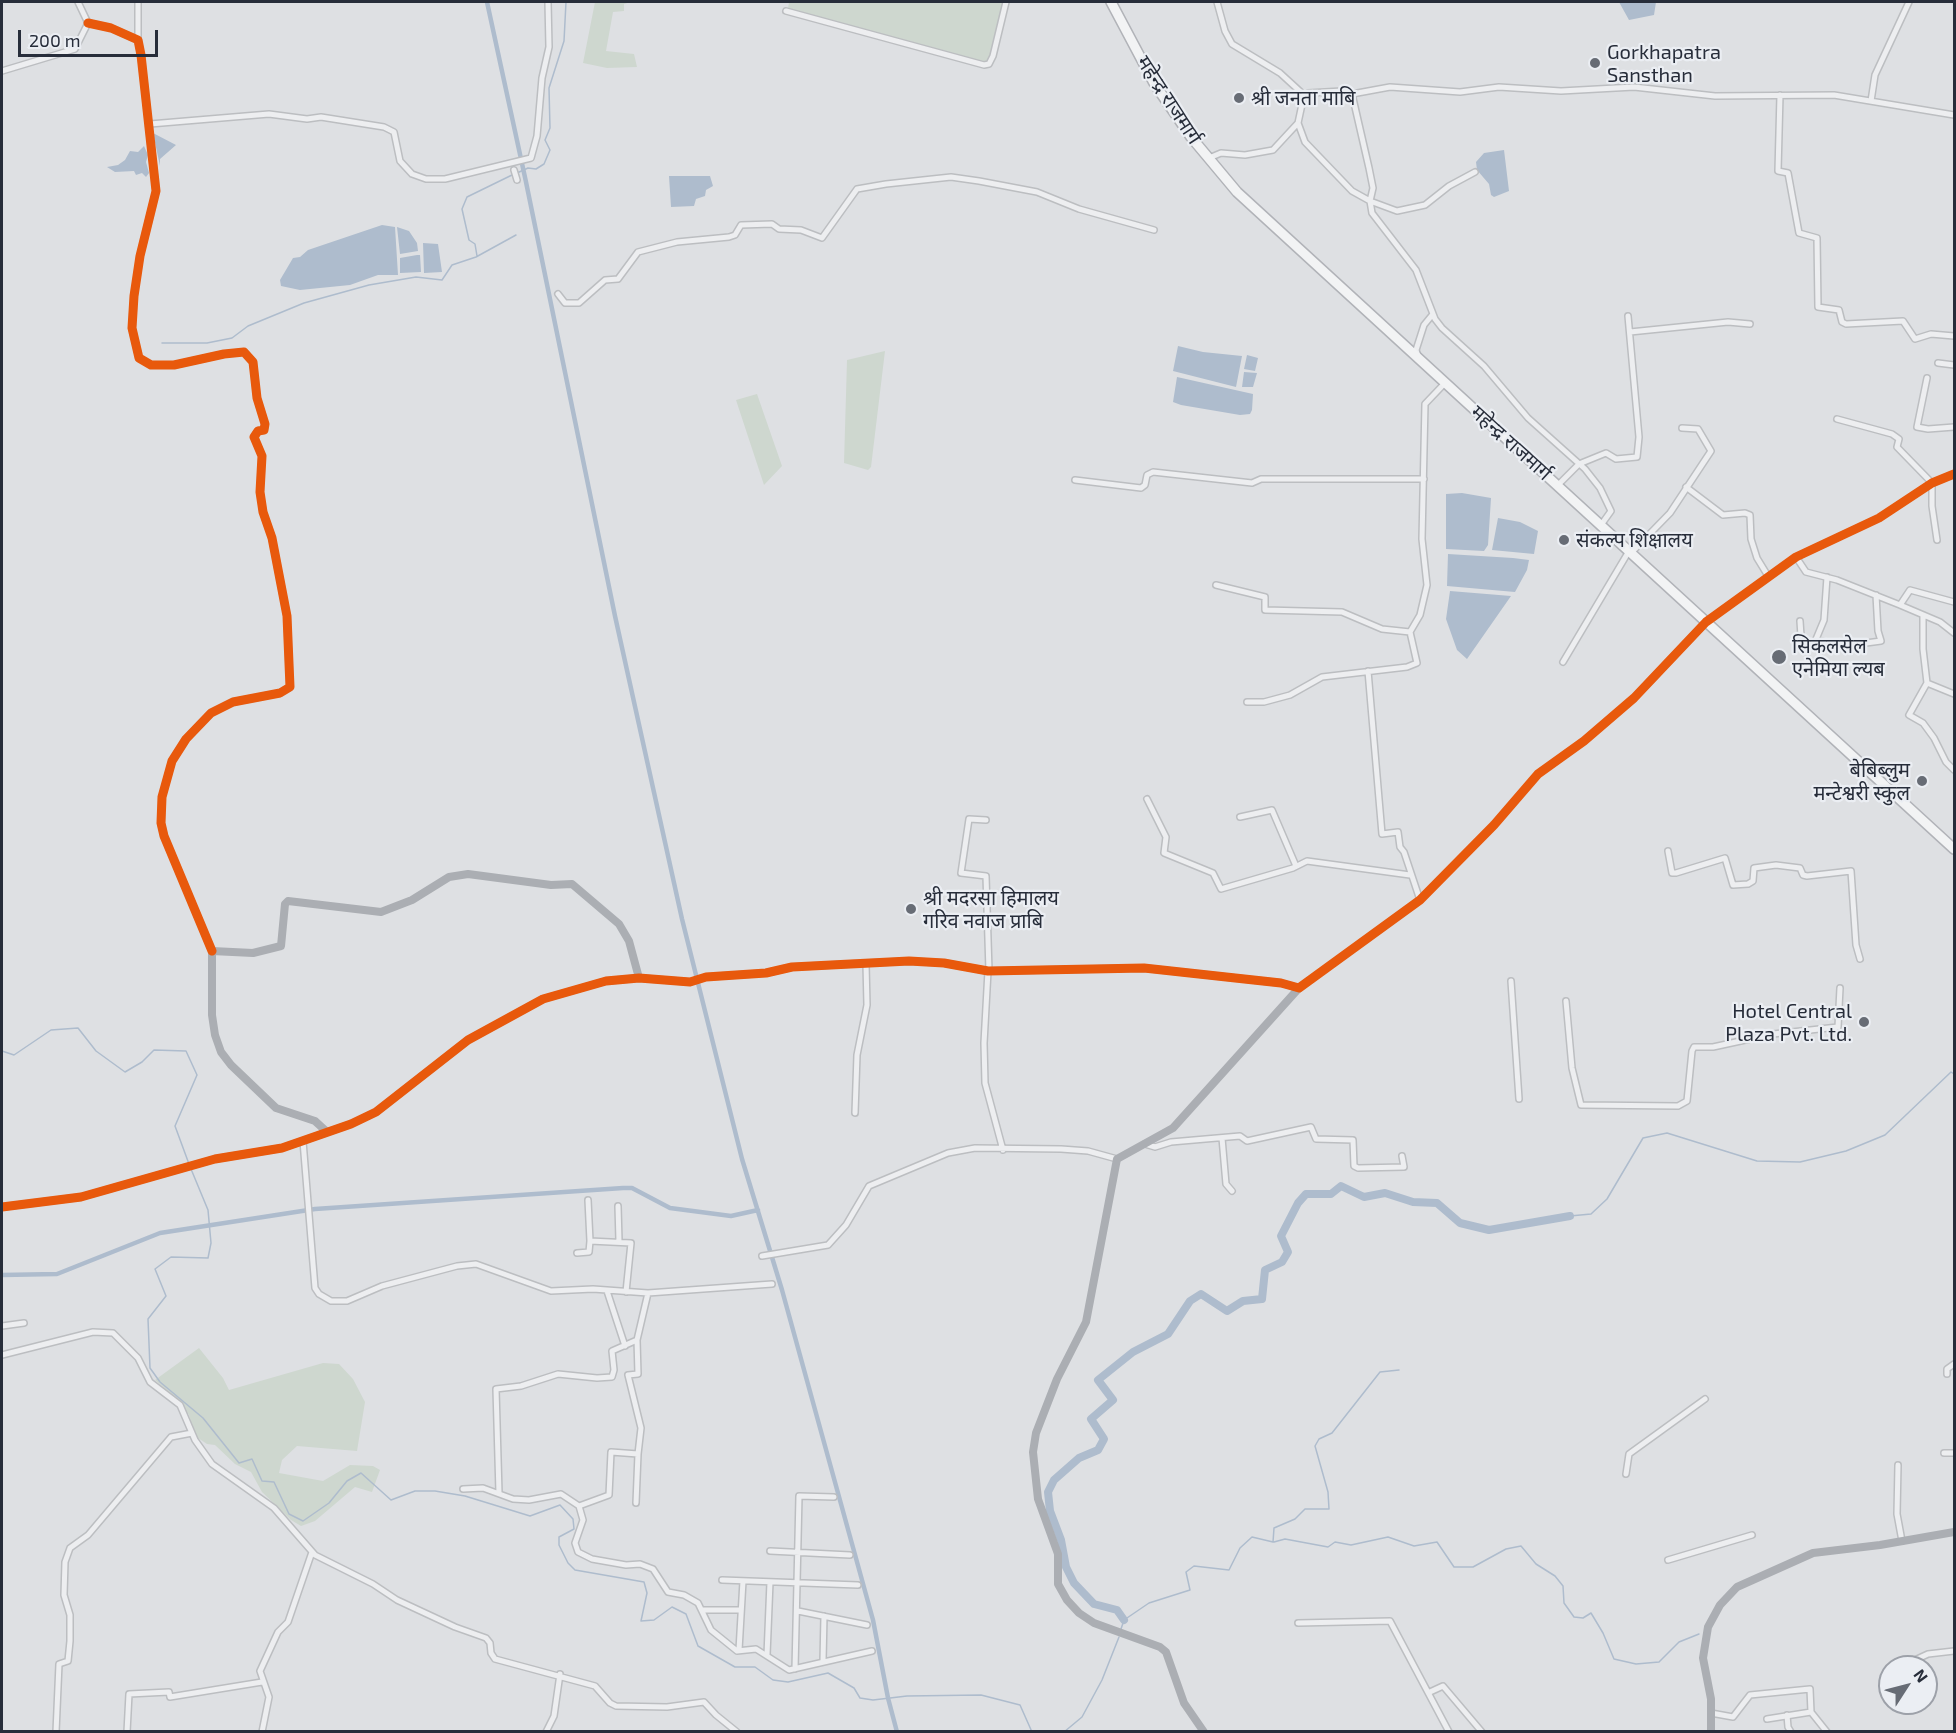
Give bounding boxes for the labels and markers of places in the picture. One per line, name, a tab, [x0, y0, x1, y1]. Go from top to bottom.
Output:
place label: Gorkhapatra Sansthan	[1607, 40, 1721, 87]
marker: Gorkhapatra Sansthan	[1588, 56, 1602, 70]
place label: श्री जनता माबि	[1251, 86, 1356, 110]
marker: श्री जनता माबि	[1232, 91, 1246, 105]
place label: संकल्प शिक्षालय	[1576, 528, 1693, 552]
marker: संकल्प शिक्षालय	[1557, 533, 1571, 547]
place label: सिकलसेल एनेमिया ल्यब	[1792, 634, 1885, 681]
marker: सिकलसेल एनेमिया ल्यब	[1770, 648, 1788, 666]
place label: बेबिब्लुम मन्टेश्वरी स्कुल	[1813, 758, 1910, 805]
marker: बेबिब्लुम मन्टेश्वरी स्कुल	[1915, 774, 1929, 788]
place label: श्री मदरसा हिमालय गरिव नवाज प्राबि	[923, 886, 1059, 933]
marker: श्री मदरसा हिमालय गरिव नवाज प्राबि	[904, 902, 918, 916]
place label: Hotel Central Plaza Pvt. Ltd.	[1725, 999, 1852, 1046]
marker: Hotel Central Plaza Pvt. Ltd.	[1857, 1015, 1871, 1029]

